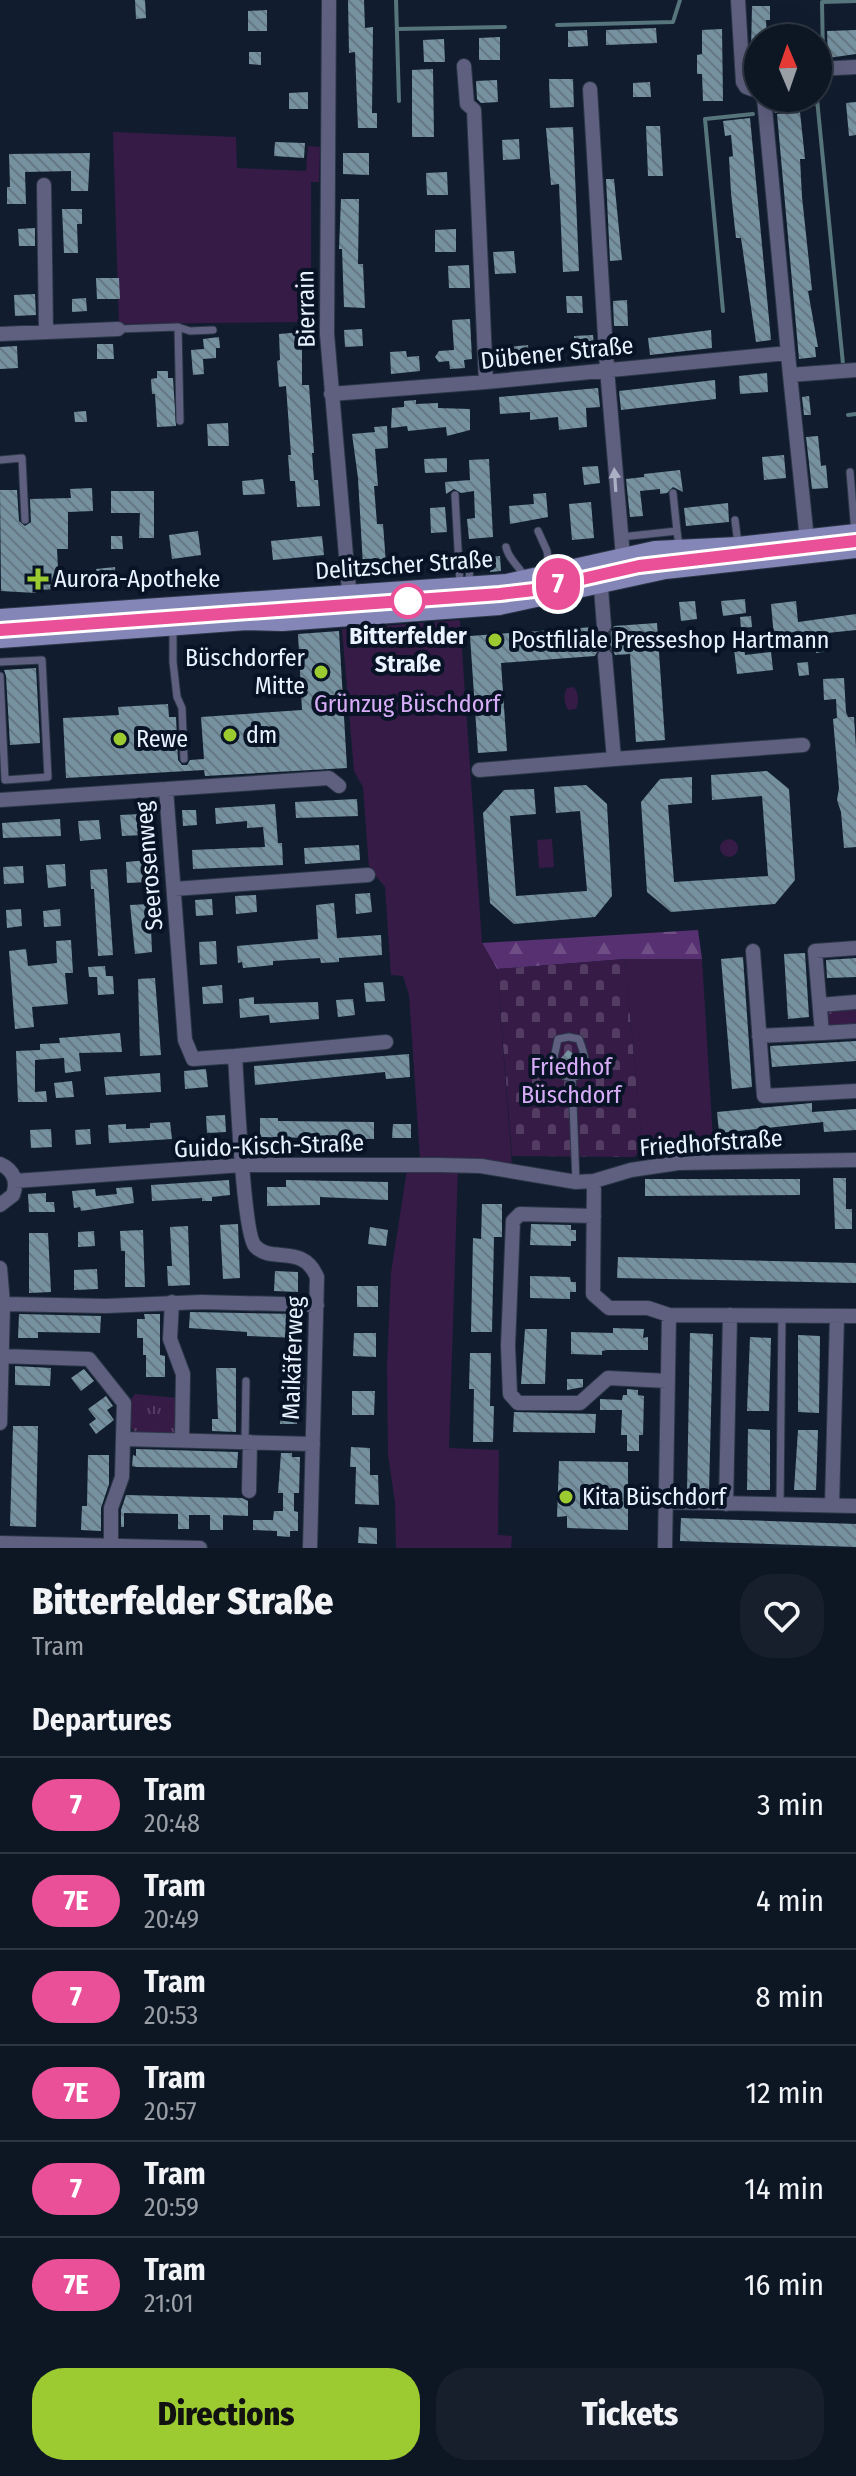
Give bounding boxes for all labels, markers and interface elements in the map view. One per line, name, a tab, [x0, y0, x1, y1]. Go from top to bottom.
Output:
north arrow	[744, 24, 832, 112]
map controls	[744, 24, 832, 112]
street label: Bierrain	[291, 270, 321, 348]
street label: Dübener Straße	[479, 331, 635, 375]
one-way arrow	[608, 467, 621, 492]
street label: Delitzscher Straße	[314, 545, 494, 585]
line badge: 7	[532, 558, 584, 610]
place label: Aurora-Apotheke	[54, 565, 220, 593]
text: 7	[552, 567, 564, 600]
marker: Aurora-Apotheke	[29, 570, 47, 588]
marker: Bitterfelder Straße	[391, 584, 425, 618]
place label: Bitterfelder Straße	[349, 622, 467, 678]
place label: Postfiliale Presseshop Hartmann	[511, 626, 829, 654]
marker: Postfiliale Presseshop Hartmann	[486, 631, 504, 649]
place label: Büschdorfer Mitte	[185, 644, 306, 700]
marker: Büschdorfer Mitte	[312, 663, 330, 681]
park label: Grünzug Büschdorf	[314, 690, 502, 718]
place label: dm	[246, 721, 277, 749]
place label: Rewe	[136, 725, 188, 753]
marker: dm	[221, 726, 239, 744]
marker: Rewe	[111, 730, 129, 748]
street label: Seerosenweg	[129, 800, 169, 932]
park label: Friedhof Büschdorf	[521, 1053, 623, 1109]
street label: Friedhofstraße	[638, 1124, 784, 1162]
street label: Guido-Kisch-Straße	[173, 1129, 365, 1163]
street label: Maikäferweg	[277, 1295, 309, 1420]
place label: Kita Büschdorf	[582, 1483, 728, 1511]
marker: Kita Büschdorf	[557, 1488, 575, 1506]
button: heart	[740, 1574, 824, 1658]
text: Bitterfelder Straße	[32, 1578, 334, 1624]
text: Tram	[32, 1631, 84, 1662]
text: Departures	[32, 1702, 172, 1738]
text: Tram	[144, 1772, 206, 1808]
text: 3 min	[757, 1787, 824, 1823]
text: 7	[70, 1788, 82, 1821]
text: 20:48	[144, 1808, 200, 1839]
text: Tram	[144, 1868, 206, 1904]
text: 4 min	[756, 1883, 824, 1919]
text: 7E	[63, 1884, 89, 1917]
text: 20:49	[144, 1904, 199, 1935]
text: Tram	[144, 1964, 206, 2000]
text: 8 min	[756, 1979, 824, 2015]
text: 7	[70, 1980, 82, 2013]
text: 20:53	[144, 2000, 198, 2031]
text: Tram	[144, 2060, 206, 2096]
text: 12 min	[746, 2075, 824, 2111]
text: 7E	[63, 2076, 89, 2109]
text: 20:57	[144, 2096, 197, 2127]
text: Tram	[144, 2156, 206, 2192]
text: 14 min	[744, 2171, 824, 2207]
text: 7	[70, 2172, 82, 2205]
text: 20:59	[144, 2192, 199, 2223]
text: Tram	[144, 2252, 206, 2288]
text: 16 min	[744, 2267, 824, 2303]
text: 7E	[63, 2268, 89, 2301]
text: 21:01	[144, 2288, 194, 2319]
button: Directions	[32, 2368, 420, 2460]
button: Tickets	[436, 2368, 824, 2460]

